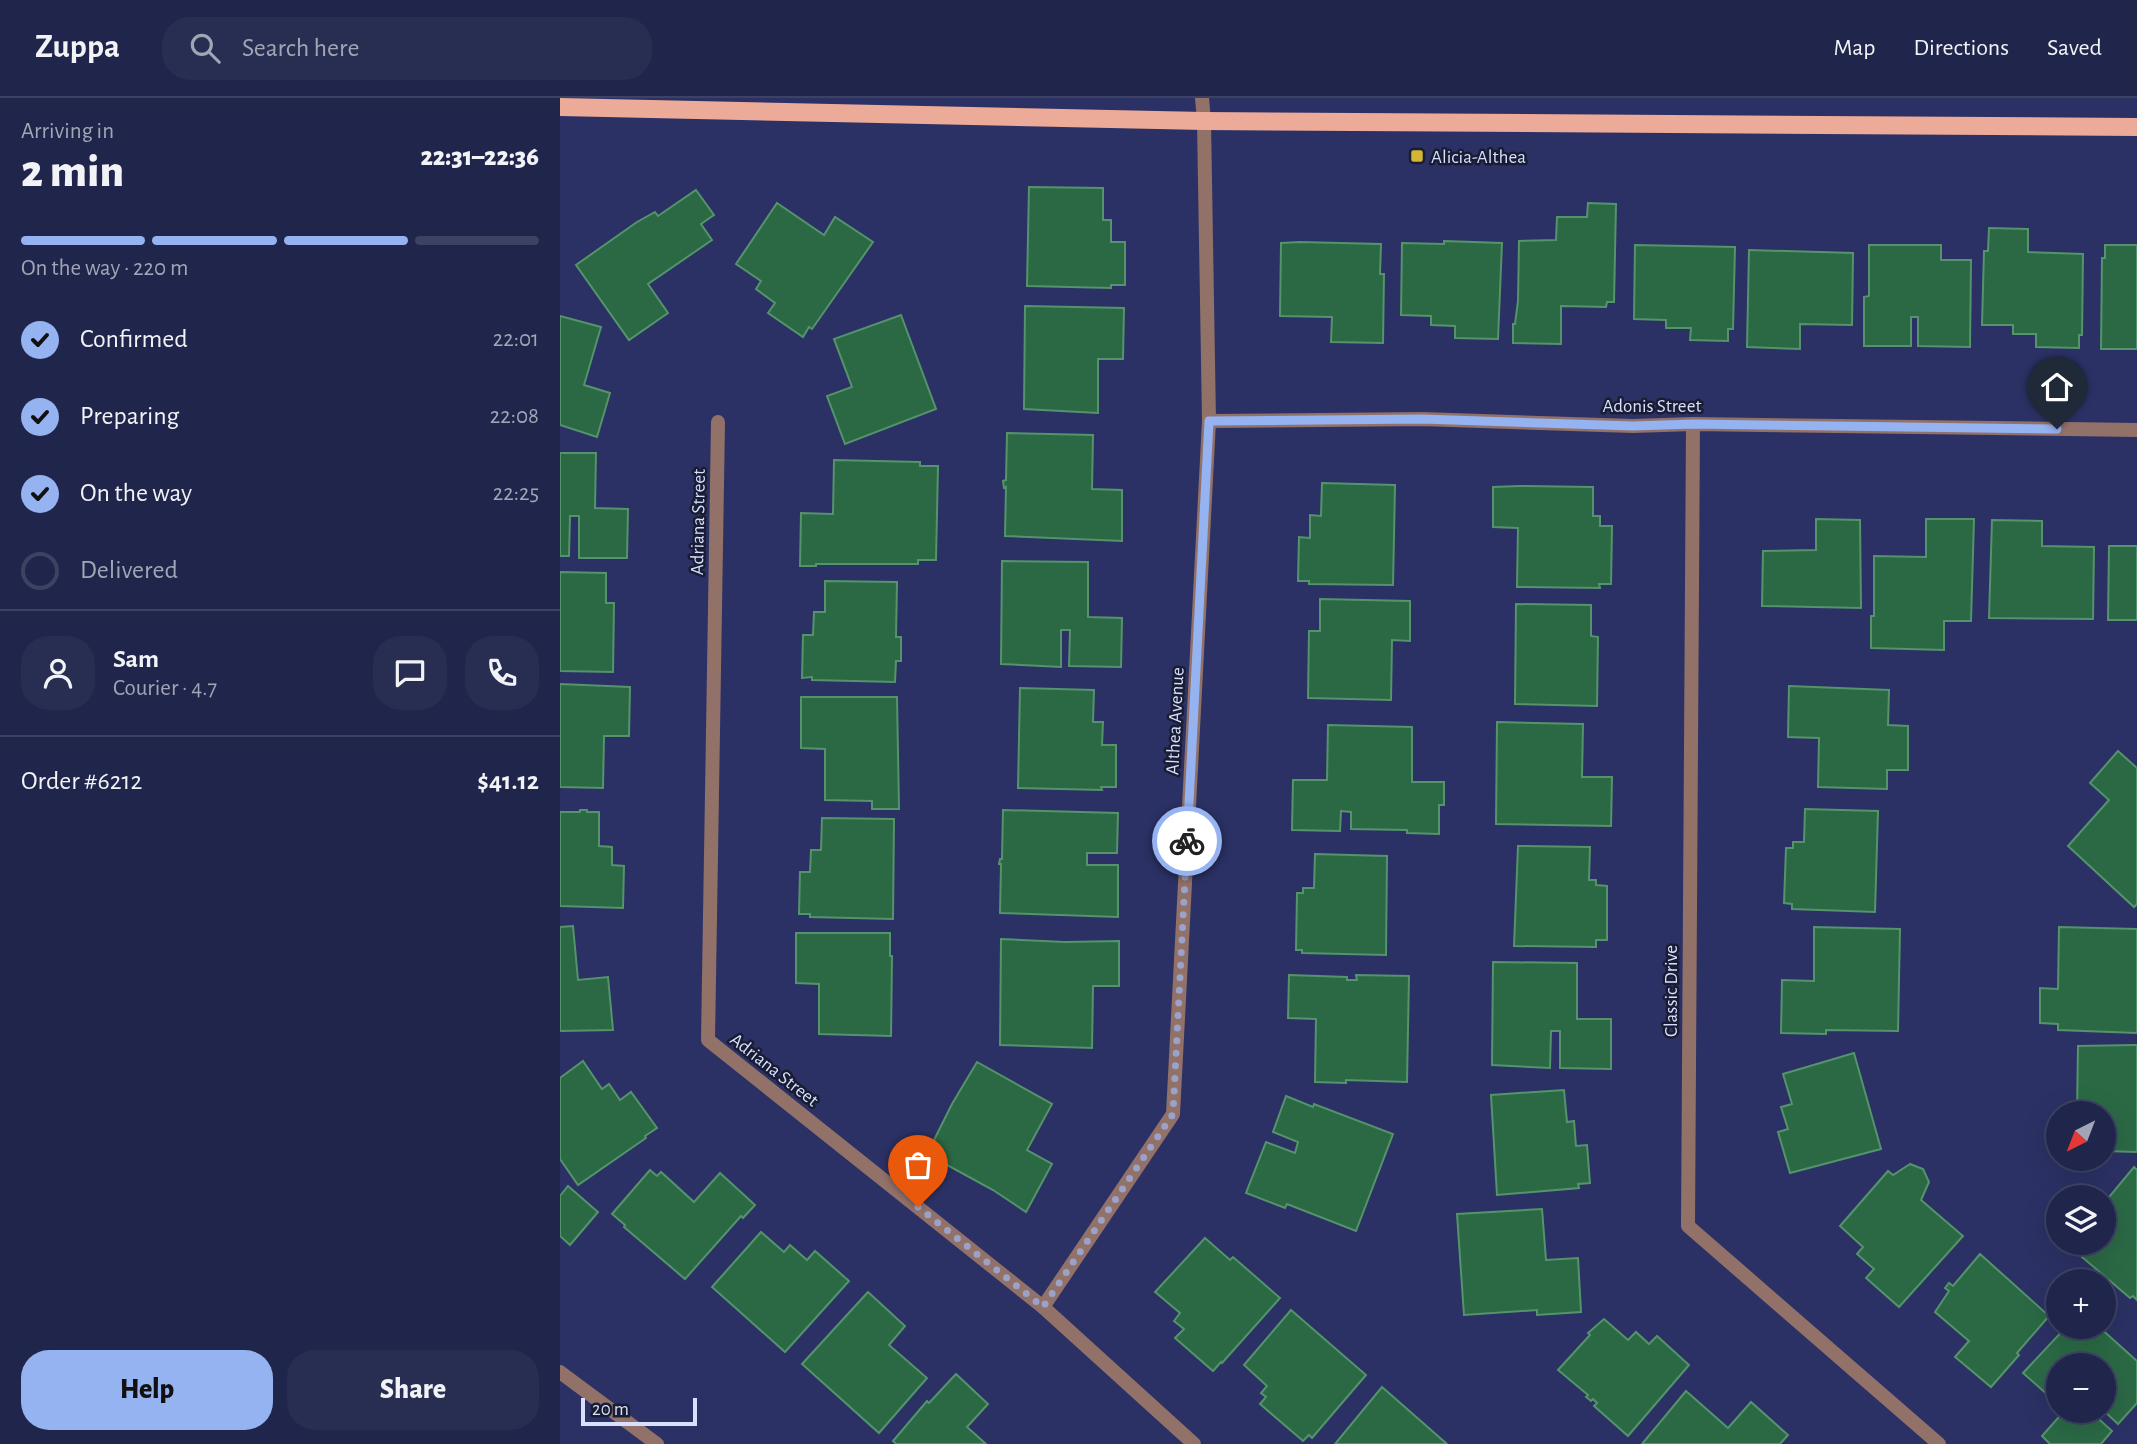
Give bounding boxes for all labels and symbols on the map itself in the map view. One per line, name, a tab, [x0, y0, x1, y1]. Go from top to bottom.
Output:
marker: Alicia-Althea	[1409, 148, 1425, 164]
place label: Alicia-Althea	[1431, 148, 1526, 167]
pin	[2027, 357, 2087, 429]
street label: Adonis Street	[1603, 397, 1701, 416]
street label: Adriana Street	[688, 469, 709, 575]
street label: Althea Avenue	[1163, 667, 1188, 775]
courier	[1152, 806, 1222, 876]
street label: Classic Drive	[1662, 945, 1681, 1037]
street label: Adriana Street	[726, 1030, 822, 1110]
north arrow	[2046, 1101, 2116, 1171]
pin	[888, 1135, 948, 1207]
scale bar	[581, 1395, 696, 1427]

